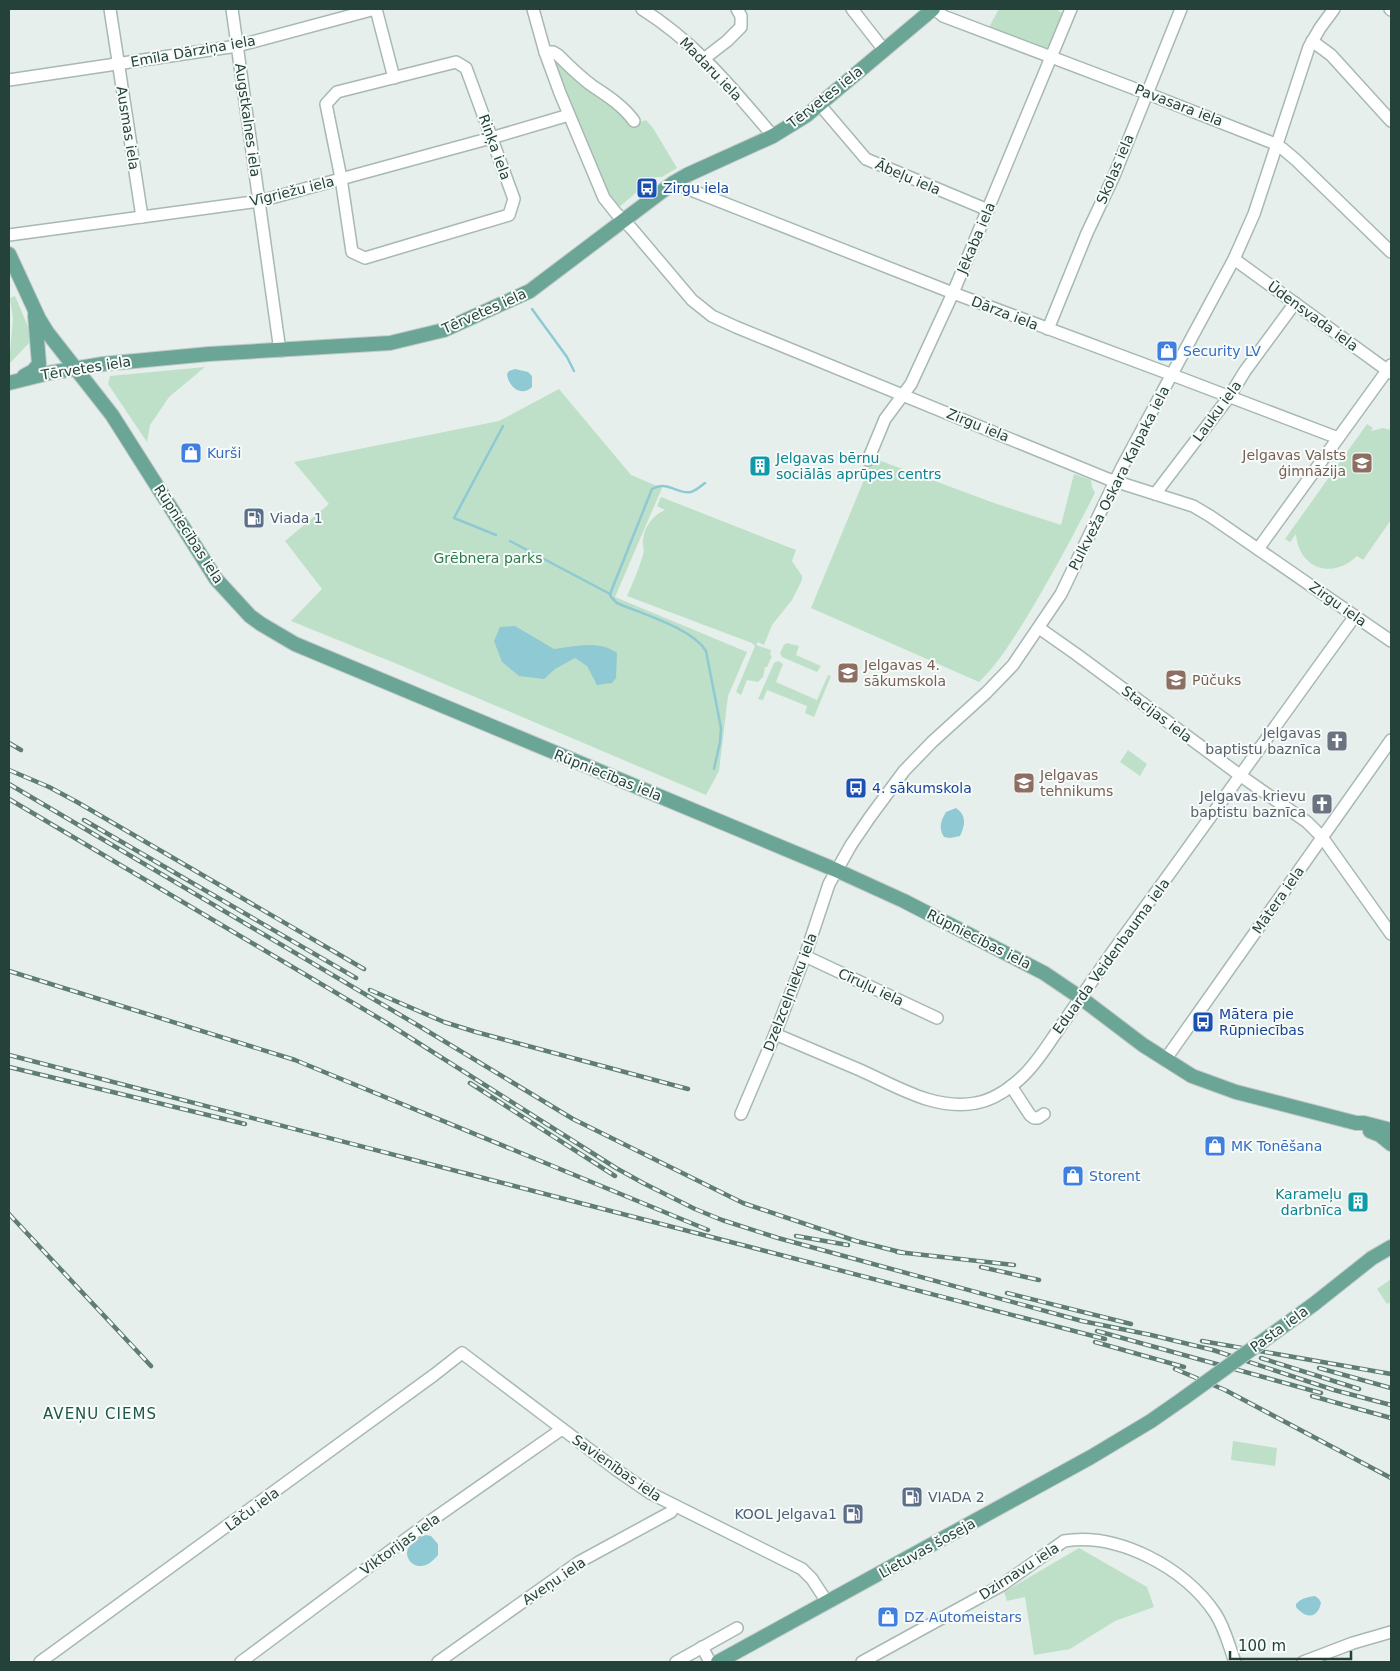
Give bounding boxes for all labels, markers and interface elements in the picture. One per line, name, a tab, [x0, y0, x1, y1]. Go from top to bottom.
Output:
street label: Emīla Dārziņa iela	[129, 32, 257, 71]
street label: Madaru iela	[677, 34, 745, 104]
street label: Augstkalnes iela	[232, 62, 264, 178]
street label: Tērvetes iela	[784, 63, 866, 132]
street label: Pavasara iela	[1133, 81, 1225, 129]
street label: Ausmas iela	[113, 85, 143, 171]
street label: Riņķa iela	[475, 112, 514, 182]
street label: Skolas iela	[1093, 132, 1137, 206]
street label: Ābeļu iela	[873, 156, 943, 199]
street label: Vīgriežu iela	[248, 173, 336, 209]
bus stop icon: Zirgu iela	[635, 176, 659, 200]
place label: Zirgu iela	[663, 180, 729, 196]
street label: Jēkaba iela	[953, 200, 998, 277]
street label: Ūdensvada iela	[1265, 278, 1361, 354]
street label: Tērvetes iela	[438, 285, 529, 337]
street label: Dārza iela	[969, 293, 1041, 333]
shop icon: Security LV	[1155, 339, 1179, 363]
place label: Security LV	[1183, 343, 1261, 359]
street label: Tērvetes iela	[39, 353, 132, 383]
street label: Lauku iela	[1190, 377, 1244, 445]
street label: Pulkveža Oskara Kalpaka iela	[1065, 383, 1173, 573]
street label: Zirgu iela	[944, 405, 1012, 445]
shop icon: Kurši	[179, 441, 203, 465]
place label: Kurši	[207, 445, 241, 461]
place label: Jelgavas Valsts ģimnāzija	[1241, 447, 1346, 479]
place label: Jelgavas bērnu sociālās aprūpes centrs	[775, 450, 941, 482]
school or university icon: Jelgavas Valsts ģimnāzija	[1350, 451, 1374, 475]
building icon: Jelgavas bērnu sociālās aprūpes centrs	[748, 454, 772, 478]
street label: Rūpniecības iela	[151, 482, 227, 586]
fuel station icon: Viada 1	[242, 506, 266, 530]
place label: Viada 1	[270, 510, 323, 526]
park label: Grēbnera parks	[434, 550, 543, 566]
street label: Zirgu iela	[1306, 578, 1370, 630]
place label: Jelgavas 4. sākumskola	[863, 657, 946, 689]
school or university icon: Jelgavas 4. sākumskola	[836, 661, 860, 685]
school or university icon: Pūčuks	[1164, 668, 1188, 692]
place label: Pūčuks	[1192, 672, 1241, 688]
street label: Stacijas iela	[1119, 682, 1195, 746]
place label: Jelgavas baptistu baznīca	[1205, 725, 1321, 757]
church icon: Jelgavas baptistu baznīca	[1325, 729, 1349, 753]
street label: Rūpniecības iela	[552, 746, 664, 804]
place label: Jelgavas tehnikums	[1039, 767, 1113, 799]
school or university icon: Jelgavas tehnikums	[1012, 771, 1036, 795]
bus stop icon: 4. sākumskola	[844, 776, 868, 800]
place label: 4. sākumskola	[872, 780, 972, 796]
place label: Jelgavas krievu baptistu baznīca	[1190, 788, 1306, 820]
church icon: Jelgavas krievu baptistu baznīca	[1310, 792, 1334, 816]
street label: Mātera iela	[1249, 863, 1307, 937]
street label: Eduarda Veidenbauma iela	[1049, 875, 1173, 1037]
street label: Rūpniecības iela	[924, 906, 1034, 972]
street label: Dzelzceļnieku iela	[760, 931, 821, 1054]
street label: Cīruļu iela	[835, 965, 906, 1010]
place label: Mātera pie Rūpniecības	[1219, 1006, 1304, 1038]
bus stop icon: Mātera pie Rūpniecības	[1191, 1010, 1215, 1034]
shop icon: MK Tonēšana	[1203, 1134, 1227, 1158]
place label: MK Tonēšana	[1231, 1138, 1322, 1154]
shop icon: Storent	[1061, 1164, 1085, 1188]
place label: Storent	[1089, 1168, 1141, 1184]
place label: Karameļu darbnīca	[1275, 1186, 1342, 1218]
building icon: Karameļu darbnīca	[1346, 1190, 1370, 1214]
street label: Pasta iela	[1247, 1303, 1311, 1355]
district label: AVEŅU CIEMS	[43, 1405, 157, 1423]
street label: Savienības iela	[569, 1431, 665, 1505]
street label: Lāču iela	[222, 1484, 282, 1534]
fuel station icon: VIADA 2	[900, 1485, 924, 1509]
place label: VIADA 2	[928, 1489, 985, 1505]
fuel station icon: KOOL Jelgava1	[841, 1502, 865, 1526]
place label: KOOL Jelgava1	[734, 1506, 837, 1522]
street label: Viktorijas iela	[357, 1510, 443, 1578]
street label: Lietuvas šoseja	[876, 1515, 978, 1581]
street label: Dzirnavu iela	[976, 1539, 1062, 1603]
street label: Aveņu iela	[519, 1554, 589, 1609]
shop icon: DZ Automeistars	[876, 1605, 900, 1629]
place label: DZ Automeistars	[904, 1609, 1022, 1625]
scale bar	[1230, 1628, 1351, 1660]
text: 100 m	[1238, 1637, 1286, 1655]

